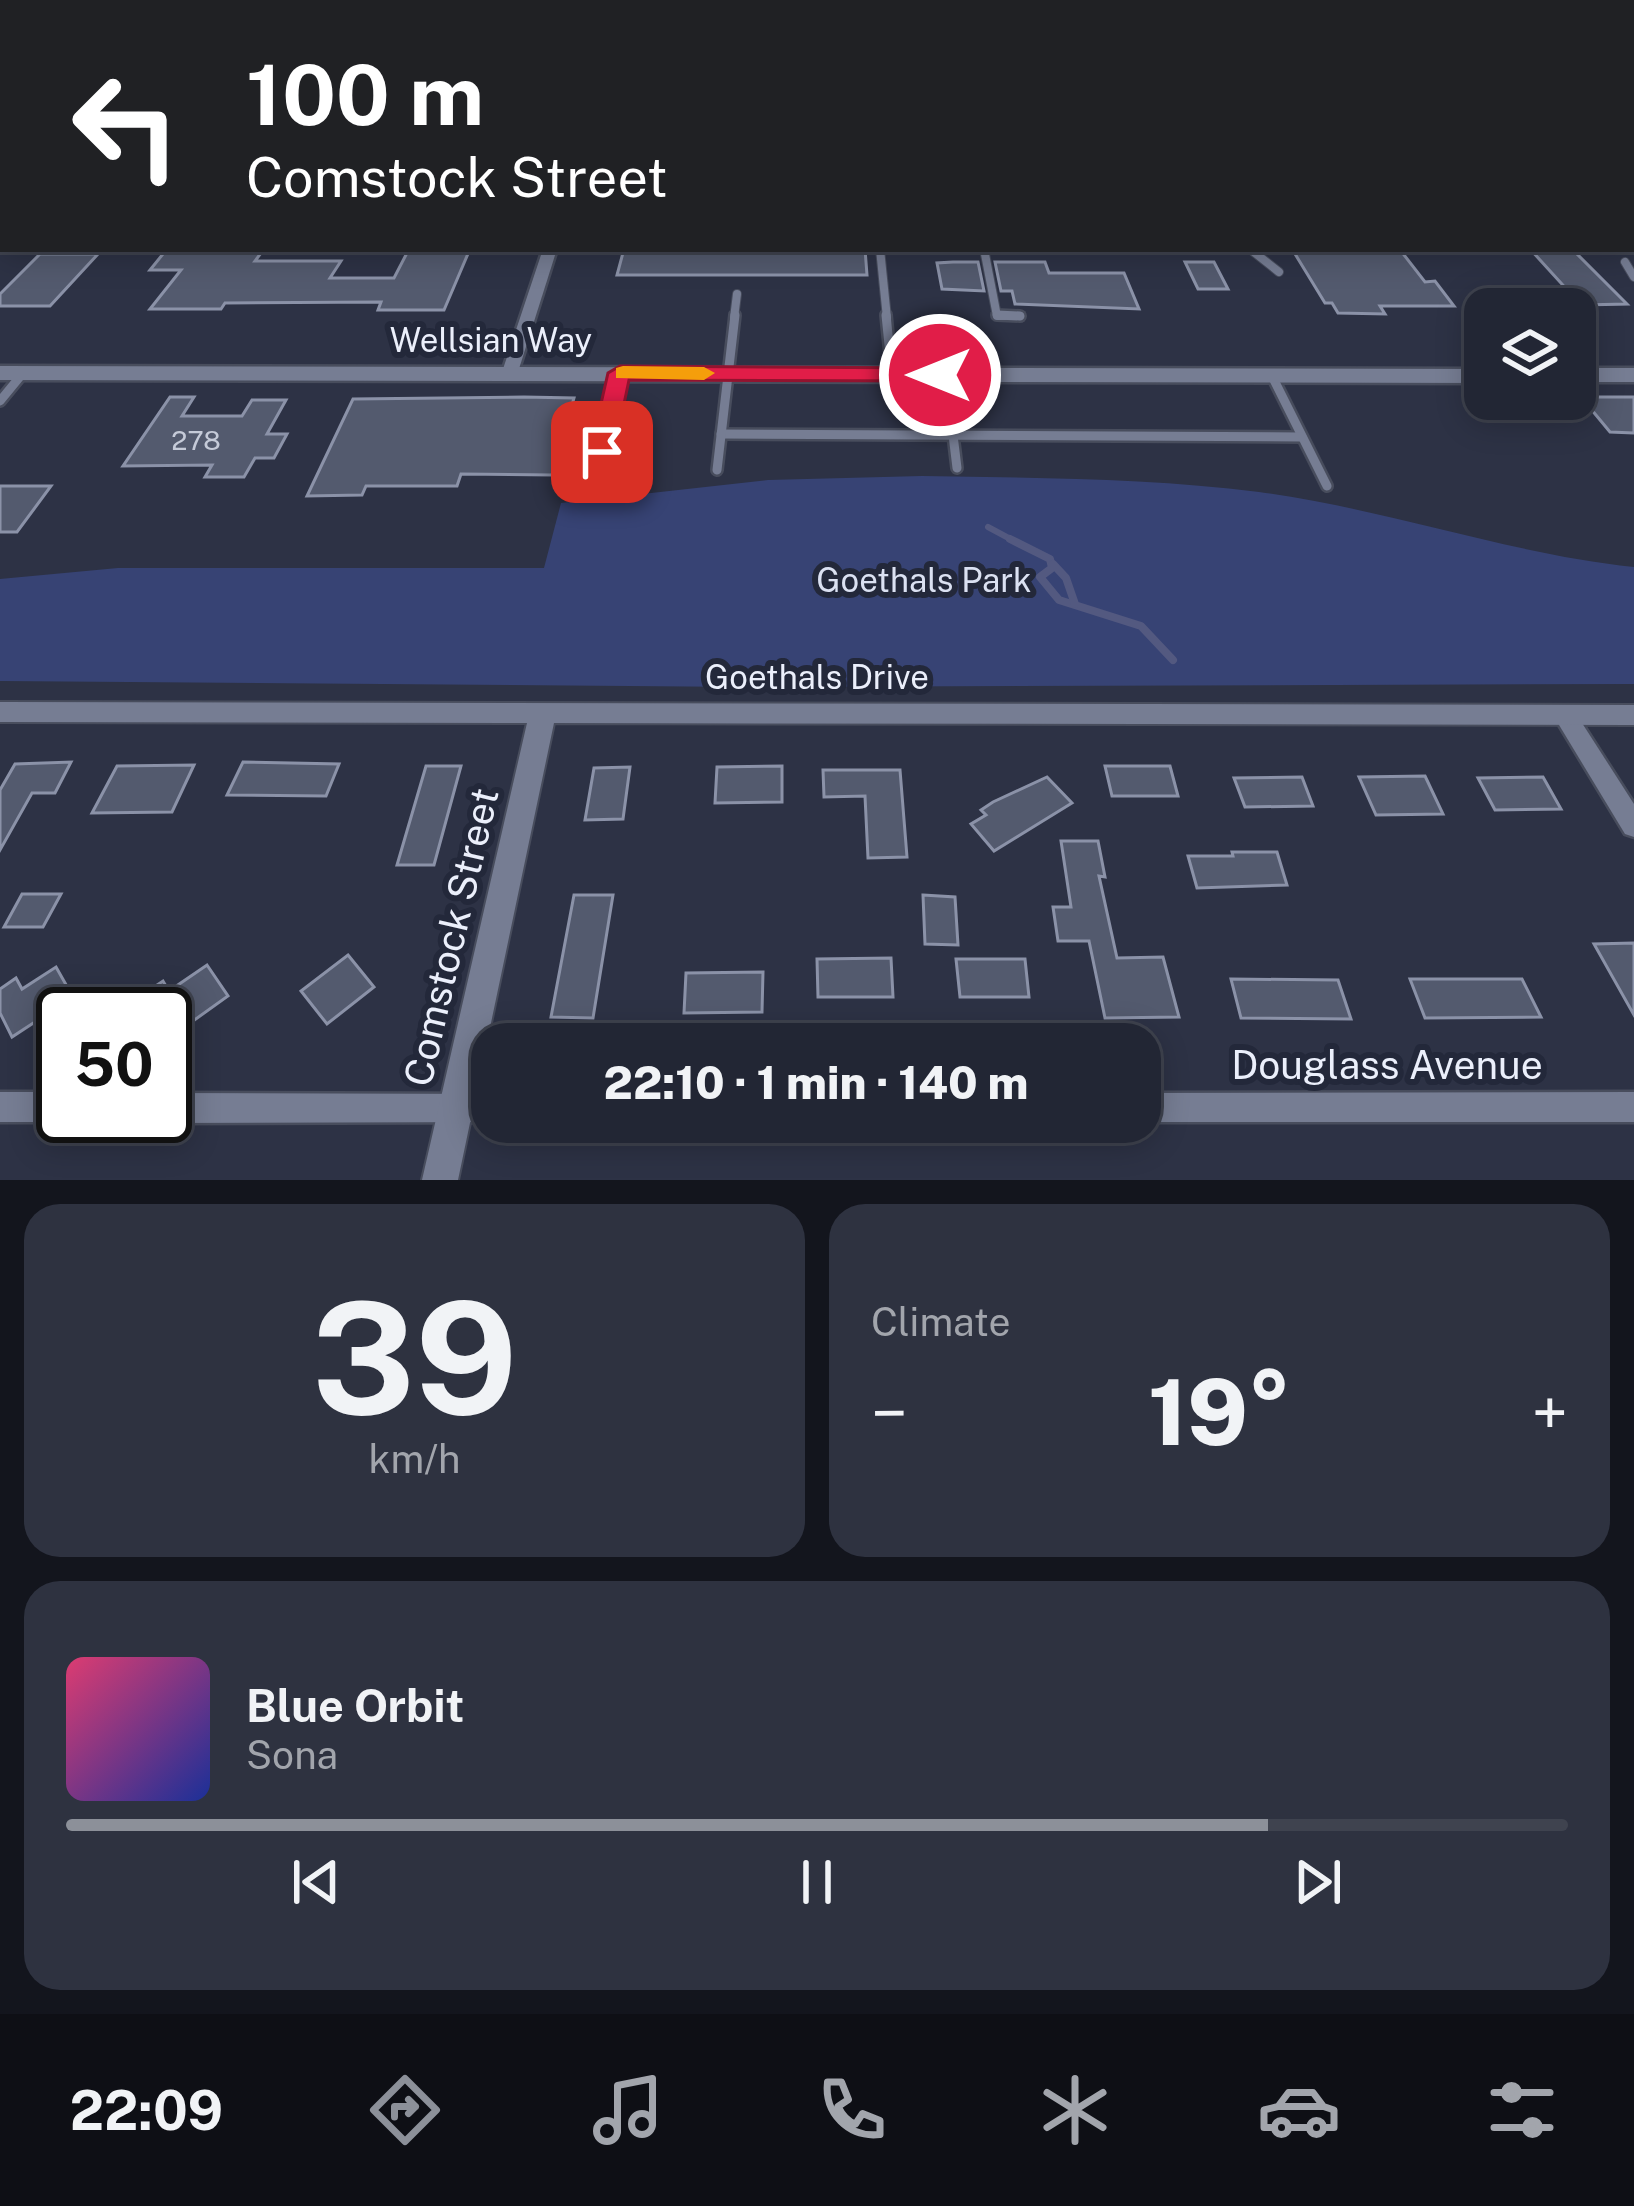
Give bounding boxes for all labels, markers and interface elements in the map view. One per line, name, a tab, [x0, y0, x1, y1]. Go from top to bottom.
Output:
text: 100 m	[246, 45, 484, 144]
icon: left	[48, 48, 204, 204]
text: Comstock Street	[246, 146, 668, 209]
map controls	[1464, 288, 1596, 420]
button: layers	[1464, 288, 1596, 420]
position arrow	[877, 312, 1003, 438]
street label: Wellsian Way	[390, 321, 592, 359]
pin	[551, 401, 653, 503]
icon: arrive	[569, 419, 635, 485]
house number: 278	[171, 424, 221, 456]
park label: Goethals Park	[816, 561, 1032, 599]
street label: Goethals Drive	[705, 658, 929, 696]
street label: Comstock Street	[394, 783, 508, 1091]
speed limit sign: 50	[36, 987, 192, 1143]
street label: Douglass Avenue	[1231, 1042, 1543, 1088]
text: 22:10 · 1 min · 140 m	[604, 1056, 1028, 1109]
text: 39	[311, 1266, 518, 1449]
text: Climate	[871, 1299, 1011, 1345]
text: 19°	[1148, 1359, 1291, 1465]
text: −	[871, 1374, 908, 1452]
text: +	[1531, 1374, 1568, 1452]
text: km/h	[369, 1436, 460, 1482]
text: Blue Orbit	[246, 1679, 464, 1732]
text: Sona	[246, 1732, 338, 1778]
icon: previous	[283, 1849, 349, 1915]
icon: pause	[784, 1849, 850, 1915]
icon: next	[1285, 1849, 1351, 1915]
icon: directions	[363, 2068, 447, 2152]
icon: music	[586, 2068, 670, 2152]
icon: phone	[810, 2068, 894, 2152]
icon: climate	[1033, 2068, 1117, 2152]
icon: car	[1257, 2068, 1341, 2152]
icon: filters	[1480, 2068, 1564, 2152]
text: 22:09	[70, 2079, 223, 2142]

